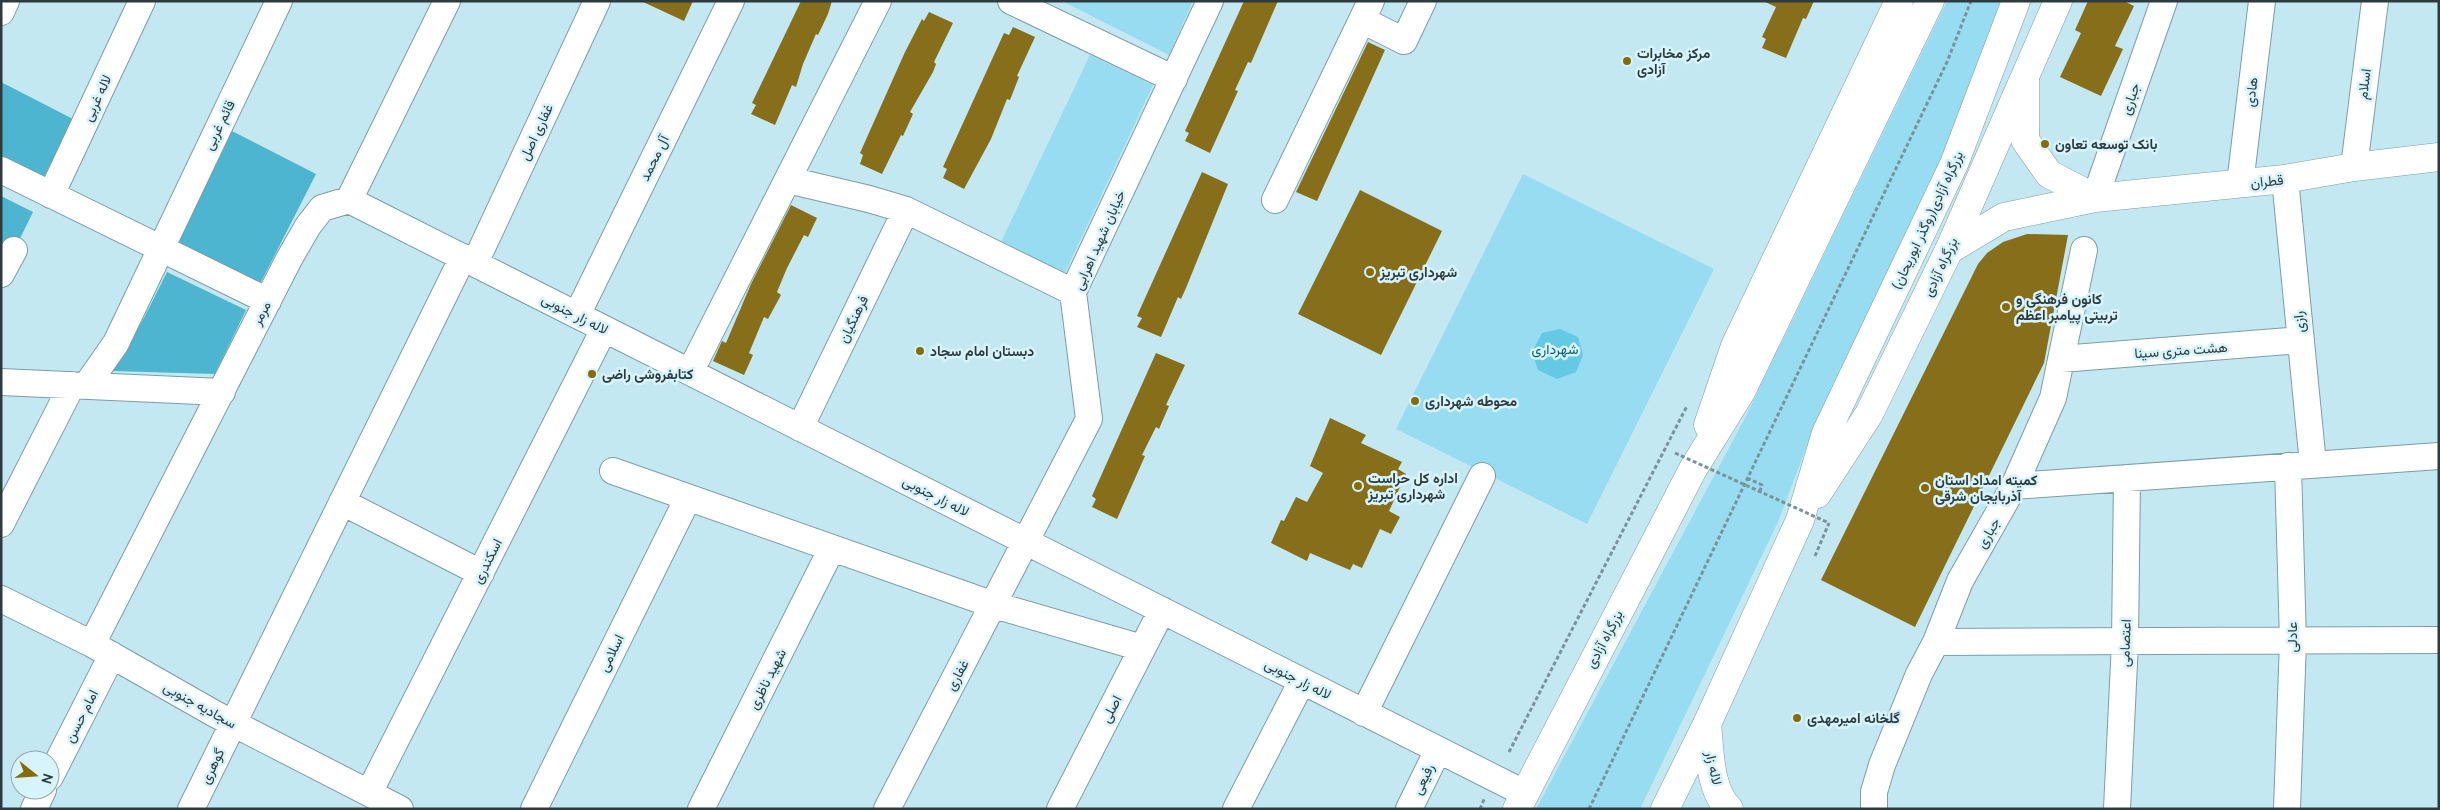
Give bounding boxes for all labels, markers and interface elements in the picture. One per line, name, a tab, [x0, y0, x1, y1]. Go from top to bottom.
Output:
place label: مرکز مخابرات آزادی	[1637, 46, 1711, 79]
marker: مرکز مخابرات آزادی	[1621, 55, 1633, 67]
street label: اسلام	[2355, 68, 2376, 101]
street label: لاله غربی	[80, 73, 117, 125]
street label: هادی	[2242, 76, 2263, 108]
street label: جباری	[2118, 81, 2145, 118]
street label: قائم غربی	[201, 98, 240, 153]
street label: غفاری اصل	[517, 102, 558, 164]
street label: آل محمد	[637, 131, 674, 184]
place label: بانک توسعه تعاون	[2055, 137, 2158, 154]
marker: بانک توسعه تعاون	[2039, 138, 2051, 150]
street label: بزرگراه آزادی(روگذر ابوریحان)	[1887, 148, 1967, 292]
street label: قطران	[2250, 172, 2284, 193]
street label: خیابان شهید اهرابی	[1071, 188, 1130, 293]
street label: بزرگراه آزادی	[1919, 235, 1961, 299]
place label: شهرداری تبریز	[1379, 265, 1457, 282]
marker: شهرداری تبریز	[1364, 266, 1376, 278]
street label: لاله زار جنوبی	[538, 291, 610, 339]
place label: کانون فرهنگی و تربیتی پیامبر اعظم	[2016, 292, 2118, 325]
street label: فرهنگیان	[836, 293, 873, 346]
street label: مرمر	[249, 299, 276, 329]
marker: کانون فرهنگی و تربیتی پیامبر اعظم	[2000, 301, 2012, 313]
street label: رازی	[2291, 310, 2310, 334]
street label: هشت متری سینا	[2134, 340, 2229, 363]
park label: شهرداری	[1532, 342, 1578, 359]
place label: دبستان امام سجاد	[930, 344, 1034, 361]
marker: دبستان امام سجاد	[914, 345, 926, 357]
place label: کتابفروشی راضی	[602, 367, 693, 384]
marker: کتابفروشی راضی	[586, 368, 598, 380]
place label: محوطه شهرداری	[1425, 394, 1517, 411]
marker: محوطه شهرداری	[1409, 395, 1421, 407]
place label: اداره کل حراست شهرداری تبریز	[1367, 471, 1458, 504]
street label: لاله زار جنوبی	[899, 473, 971, 521]
place label: کمیته امداد استان آذربایجان شرقی	[1935, 473, 2037, 506]
marker: اداره کل حراست شهرداری تبریز	[1352, 480, 1364, 492]
marker: کمیته امداد استان آذربایجان شرقی	[1919, 482, 1931, 494]
street label: جباری	[1974, 515, 2005, 552]
street label: اسکندری	[470, 536, 507, 587]
street label: بزرگراه آزادی	[1583, 608, 1628, 672]
street label: اعتصامی	[2117, 619, 2136, 667]
street label: عادلی	[2285, 622, 2302, 652]
street label: اسلامی	[596, 632, 629, 675]
street label: شهید ناظری	[746, 646, 791, 713]
street label: لاله زار جنوبی	[1261, 656, 1333, 704]
street label: غفاری	[943, 657, 973, 694]
street label: سجادیه جنوبی	[160, 679, 239, 733]
street label: امام حسن	[62, 687, 103, 746]
street label: اصلی	[1098, 693, 1126, 726]
place label: گلخانه امیرمهدی	[1807, 711, 1900, 728]
marker: گلخانه امیرمهدی	[1791, 712, 1803, 724]
street label: گوهری	[197, 746, 229, 787]
street label: لاله زار	[1700, 749, 1724, 787]
north arrow	[10, 750, 60, 800]
street label: رفیعی	[1410, 761, 1439, 798]
text: N	[36, 771, 56, 786]

